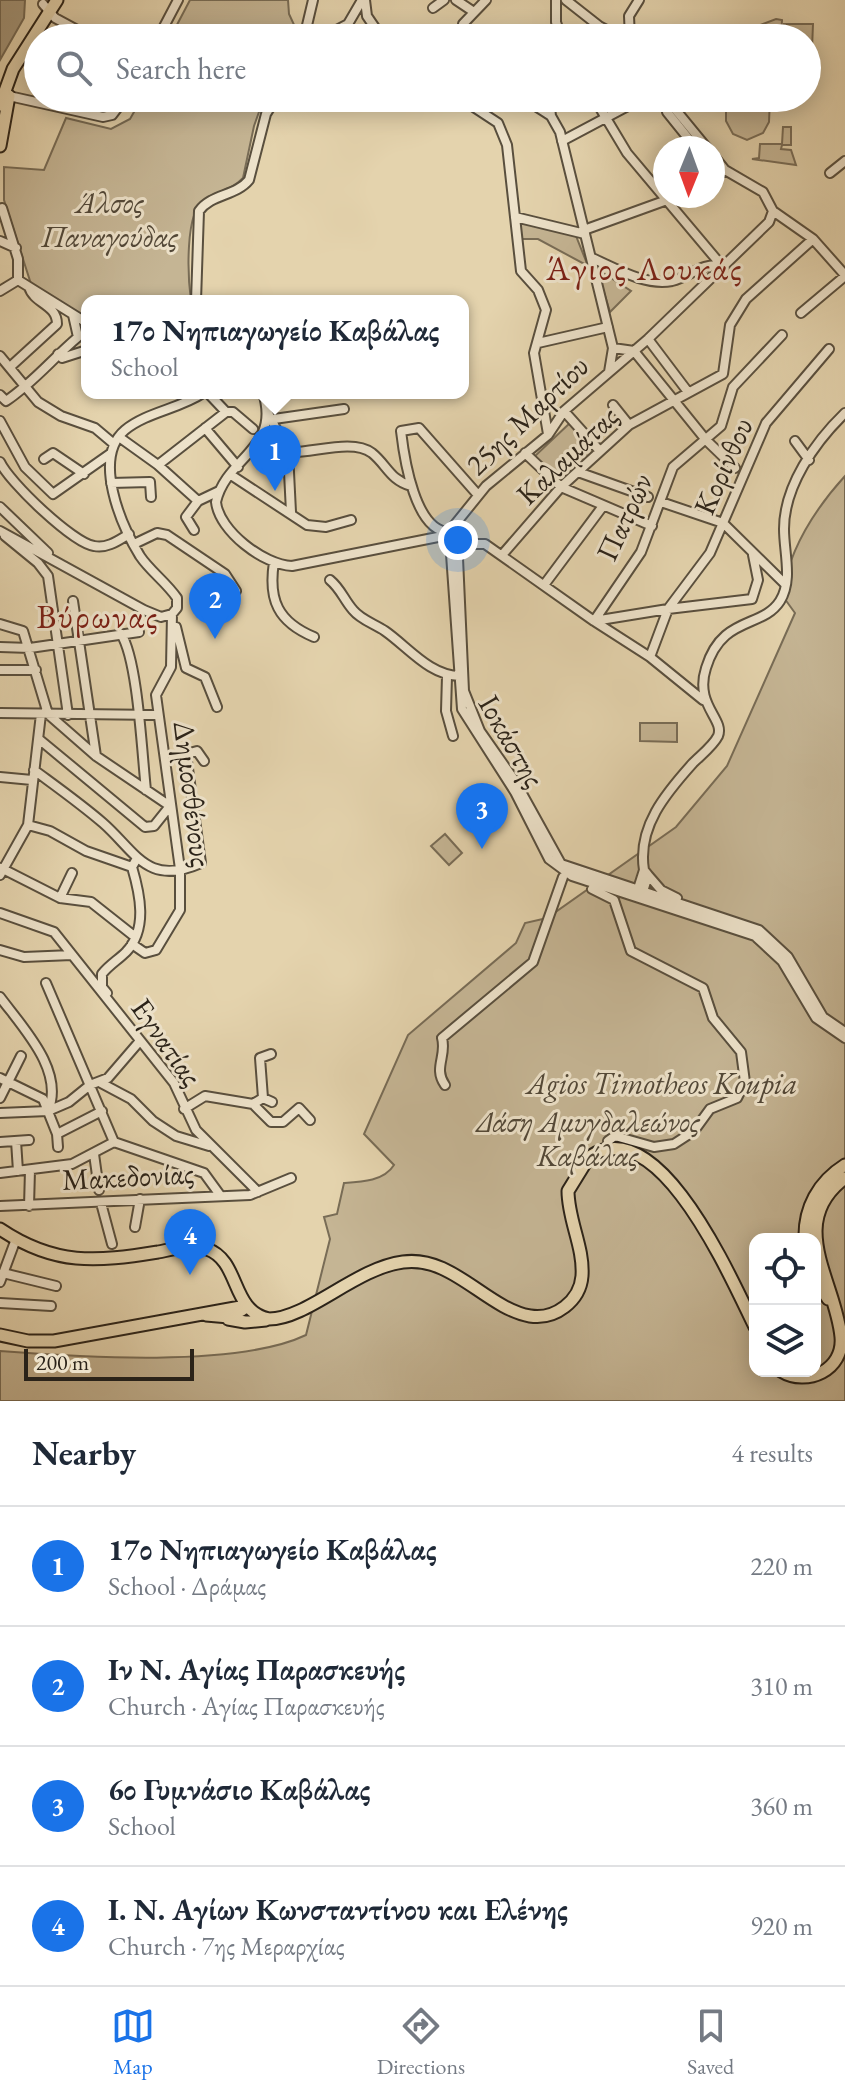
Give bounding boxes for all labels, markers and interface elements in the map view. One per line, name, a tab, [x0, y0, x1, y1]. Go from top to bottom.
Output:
search box	[24, 24, 821, 112]
icon: search	[52, 46, 96, 90]
text: Search here	[116, 49, 246, 88]
north arrow	[653, 136, 725, 208]
park label: Άλσος Παναγούδας	[40, 183, 179, 256]
district label: Άγιος Λουκάς	[545, 246, 744, 290]
popup	[81, 295, 469, 399]
text: 17ο Νηπιαγωγείο Καβάλας	[111, 311, 439, 350]
street label: 25ης Μαρτίου	[457, 347, 597, 483]
text: School	[111, 350, 178, 384]
street label: Καλαμάτας	[508, 397, 626, 513]
street label: Κορίνθου	[684, 411, 762, 521]
pin: 1	[249, 425, 301, 491]
street label: Πατρών	[587, 467, 661, 567]
your location	[438, 520, 478, 560]
pin: 2	[189, 573, 241, 639]
district label: Βύρωνας	[36, 594, 160, 638]
street label: Ιοκάστης	[470, 688, 554, 794]
street label: Δημοσθένους	[165, 719, 221, 869]
pin: 3	[456, 783, 508, 849]
street label: Εγνατίας	[123, 990, 211, 1094]
park label: Agios Timotheos Koupia	[525, 1064, 797, 1103]
park label: Δάση Αμυγδαλεώνος Καβάλας	[474, 1102, 701, 1175]
street label: Μακεδονίας	[61, 1153, 195, 1199]
pin: 4	[164, 1209, 216, 1275]
map controls	[749, 1233, 821, 1377]
button: locate	[749, 1233, 821, 1305]
button: layers	[749, 1305, 821, 1377]
scale bar	[24, 1345, 194, 1381]
text: 200 m	[36, 1348, 89, 1377]
text: Nearby	[32, 1431, 136, 1475]
text: 4 results	[732, 1436, 813, 1470]
text: 17ο Νηπιαγωγείο Καβάλας	[108, 1530, 436, 1569]
text: 1	[51, 1549, 65, 1583]
text: 220 m	[750, 1549, 813, 1583]
text: School · Δράμας	[108, 1569, 266, 1603]
text: Ιν Ν. Αγίας Παρασκευής	[108, 1650, 405, 1689]
text: 2	[51, 1669, 65, 1703]
text: 310 m	[750, 1669, 813, 1703]
text: Church · Αγίας Παρασκευής	[108, 1689, 385, 1723]
text: 6ο Γυμνάσιο Καβάλας	[108, 1770, 370, 1809]
text: 3	[51, 1789, 65, 1823]
text: 360 m	[750, 1789, 813, 1823]
text: School	[108, 1809, 176, 1843]
text: Ι. Ν. Αγίων Κωνσταντίνου και Ελένης	[108, 1890, 568, 1929]
text: 4	[51, 1909, 65, 1943]
text: 920 m	[750, 1909, 813, 1943]
text: Church · 7ης Μεραρχίας	[108, 1929, 345, 1963]
tab: Map	[111, 2004, 155, 2081]
tab: Directions	[377, 2004, 465, 2081]
tab: Saved	[687, 2004, 734, 2081]

